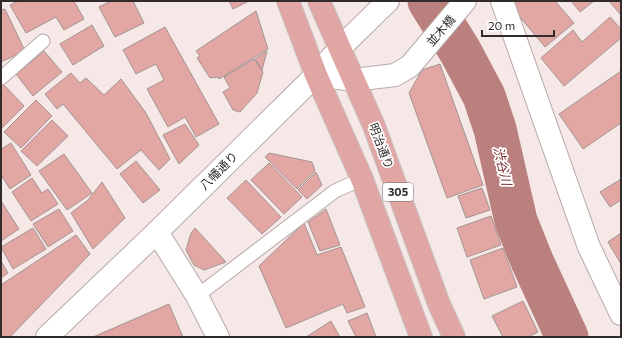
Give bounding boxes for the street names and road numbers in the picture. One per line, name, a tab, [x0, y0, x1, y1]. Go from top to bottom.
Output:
street label: 並木橋	[423, 12, 457, 49]
street label: 明治通り	[367, 121, 397, 171]
street label: 八幡通り	[196, 148, 240, 192]
road number: 305	[383, 183, 413, 201]

